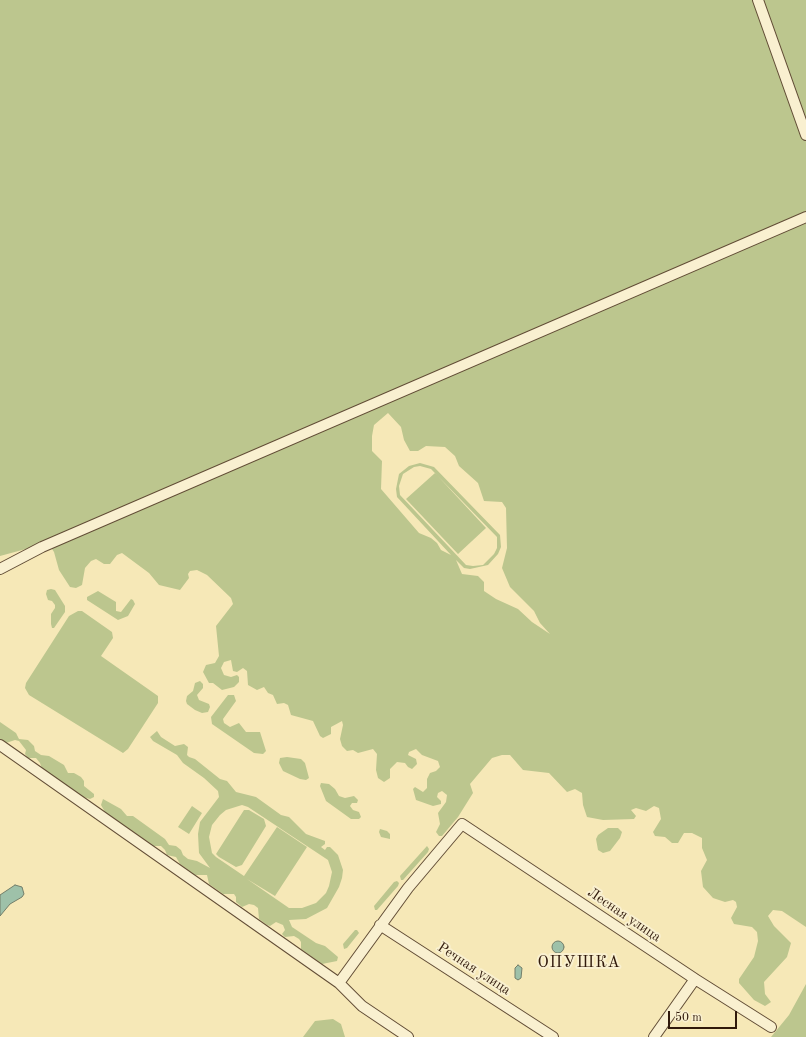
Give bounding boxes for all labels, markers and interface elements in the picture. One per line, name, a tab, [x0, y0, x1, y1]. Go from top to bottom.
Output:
street label: Лесная улица	[584, 884, 664, 946]
street label: Речная улица	[434, 939, 514, 999]
district label: ОПУШКА	[537, 953, 621, 973]
scale bar	[670, 1003, 739, 1029]
text: 50 m	[675, 1012, 702, 1024]

